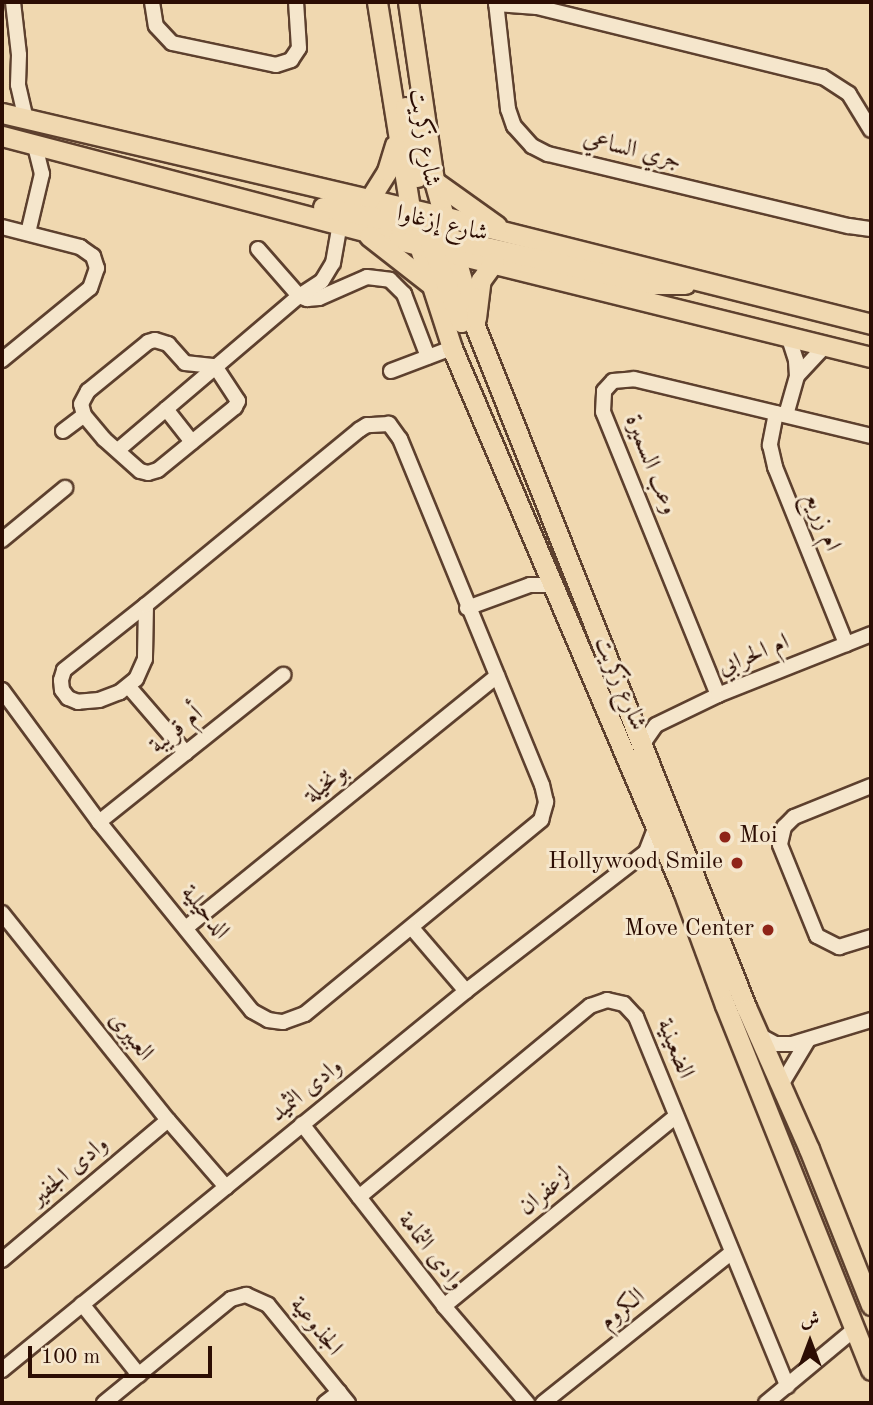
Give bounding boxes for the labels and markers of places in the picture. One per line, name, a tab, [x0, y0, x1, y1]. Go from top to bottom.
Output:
place label: Moi	[739, 823, 777, 851]
marker: Moi	[717, 829, 733, 845]
place label: Hollywood Smile	[548, 849, 723, 877]
marker: Hollywood Smile	[729, 855, 745, 871]
place label: Move Center	[624, 916, 754, 944]
marker: Move Center	[760, 922, 776, 938]

